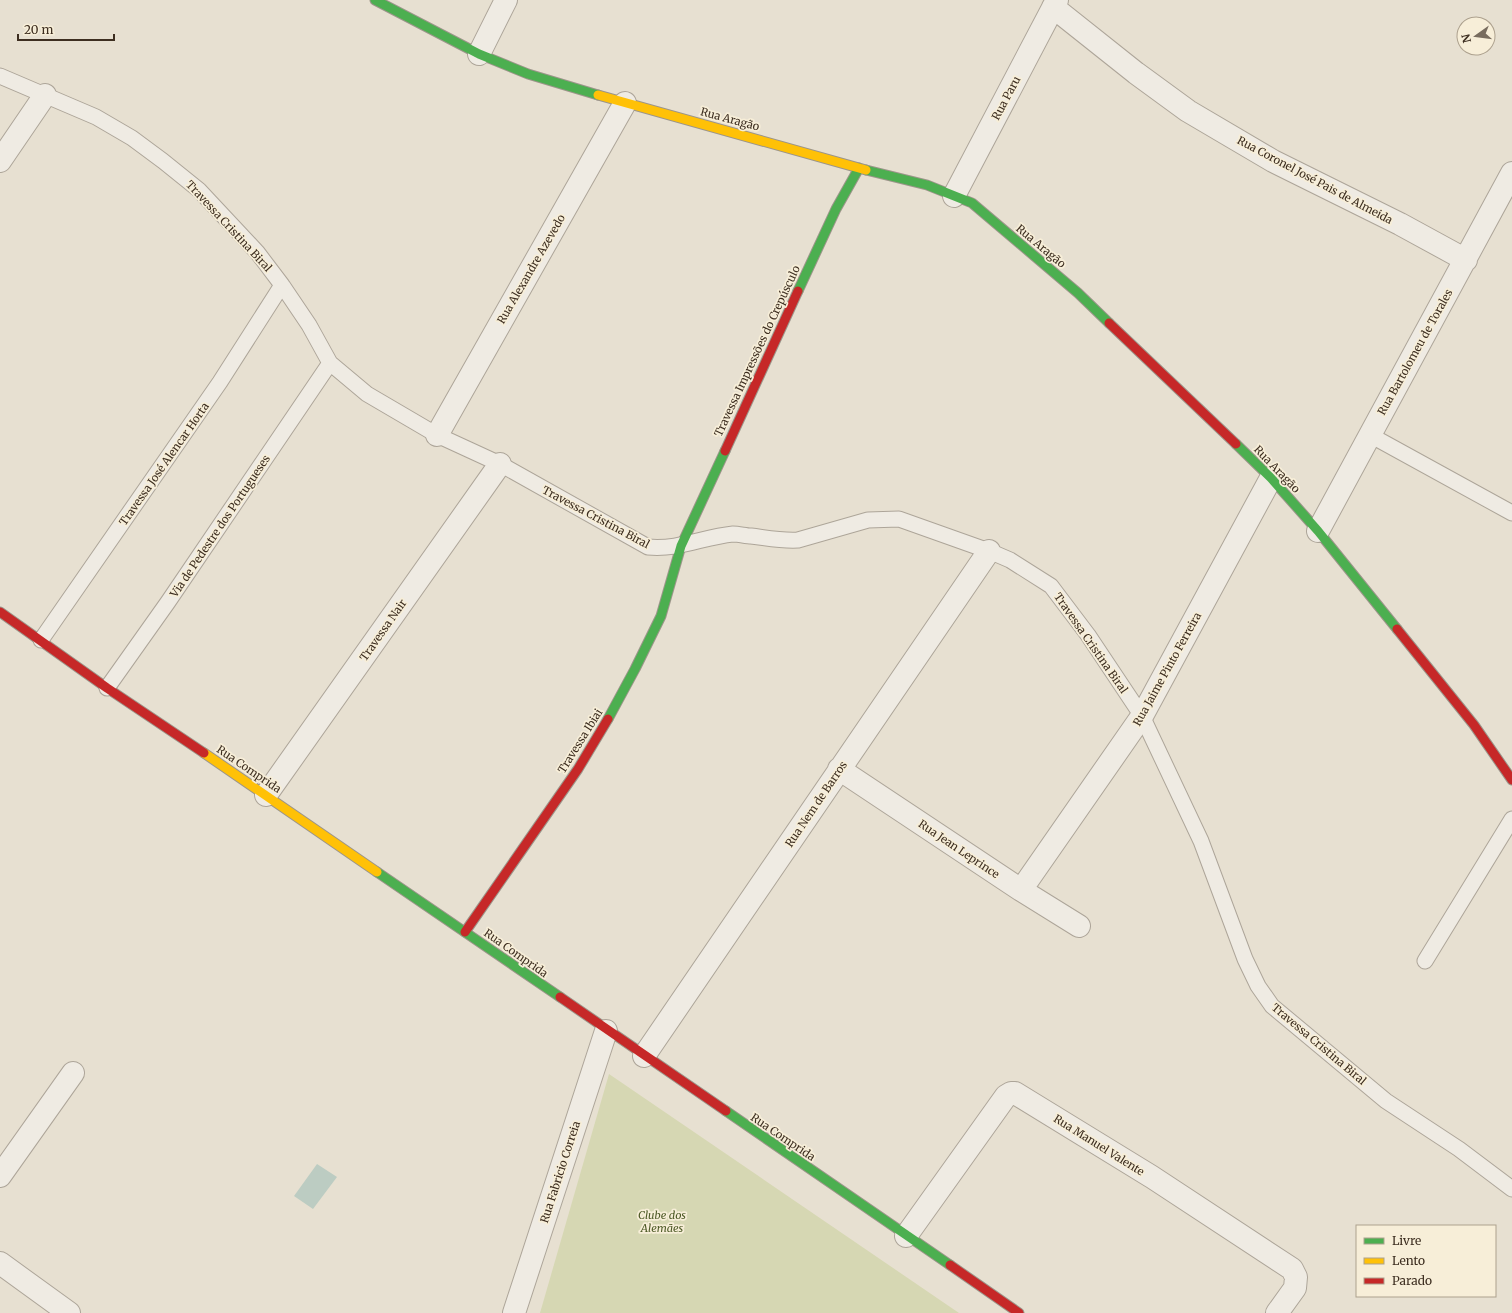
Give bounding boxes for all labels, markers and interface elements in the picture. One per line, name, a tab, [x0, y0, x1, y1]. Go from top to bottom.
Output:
scale bar	[18, 16, 114, 42]
north arrow	[1456, 16, 1496, 56]
text: 20 m	[24, 22, 53, 37]
text: N	[1458, 32, 1474, 44]
street label: Rua Paru	[989, 74, 1023, 122]
street label: Rua Aragão	[699, 104, 762, 134]
street label: Rua Coronel José Pais de Almeida	[1235, 133, 1395, 227]
street label: Travessa Cristina Biral	[183, 178, 275, 275]
street label: Rua Alexandre Azevedo	[494, 211, 568, 326]
street label: Rua Aragão	[1013, 221, 1069, 271]
street label: Travessa Impressões do Crepúsculo	[711, 263, 803, 439]
street label: Rua Bartolomeu de Torales	[1374, 287, 1456, 417]
street label: Travessa José Alencar Horta	[116, 400, 212, 528]
street label: Rua Aragão	[1251, 442, 1303, 496]
street label: Via de Pedestre dos Portugueses	[166, 452, 273, 601]
street label: Travessa Cristina Biral	[540, 483, 653, 552]
street label: Travessa Cristina Biral	[1051, 590, 1131, 696]
street label: Travessa Nair	[356, 596, 410, 664]
street label: Rua Jaime Pinto Ferreira	[1130, 610, 1204, 728]
street label: Travessa Ibiai	[555, 706, 606, 776]
street label: Rua Comprida	[214, 742, 284, 796]
street label: Rua Nem de Barros	[782, 758, 850, 850]
street label: Rua Jean Leprince	[916, 817, 1002, 881]
street label: Rua Comprida	[481, 926, 551, 980]
street label: Travessa Cristina Biral	[1269, 1000, 1370, 1088]
street label: Rua Comprida	[748, 1110, 818, 1164]
street label: Rua Manuel Valente	[1051, 1111, 1147, 1179]
street label: Rua Fabricio Correia	[537, 1119, 583, 1225]
park label: Clube dos Alemães	[638, 1208, 686, 1235]
legend	[1356, 1225, 1496, 1297]
text: Livre	[1392, 1233, 1421, 1248]
text: Lento	[1392, 1253, 1425, 1268]
text: Parado	[1392, 1273, 1432, 1288]

